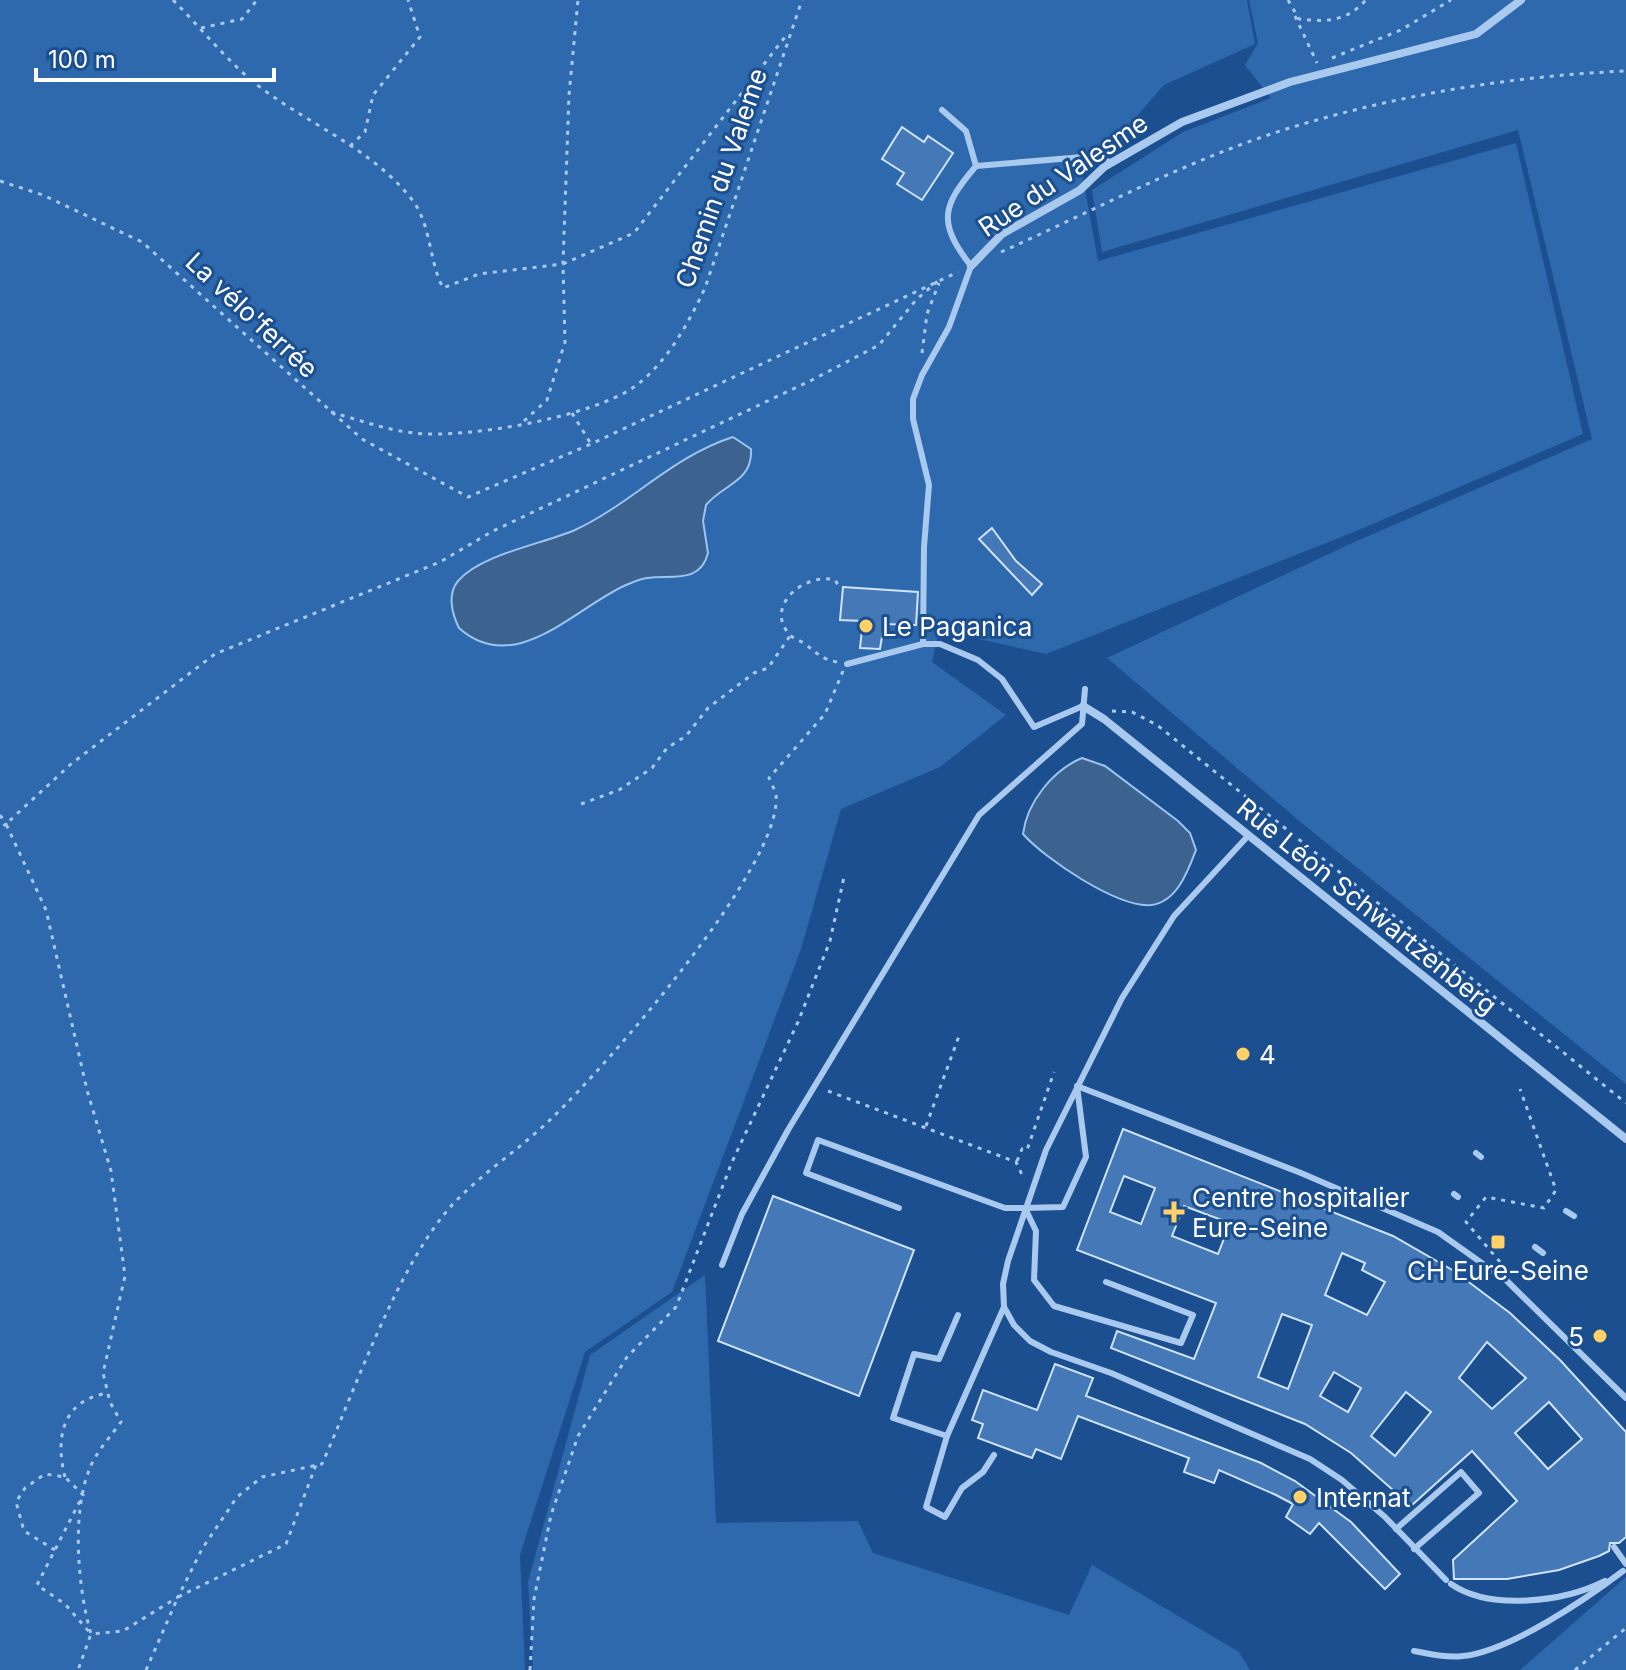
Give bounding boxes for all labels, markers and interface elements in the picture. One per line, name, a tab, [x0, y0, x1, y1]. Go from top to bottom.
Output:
scale bar	[36, 32, 274, 82]
text: 100 m	[48, 45, 116, 74]
street label: Chemin du Valeme	[669, 64, 773, 292]
street label: Rue du Valesme	[972, 107, 1154, 243]
street label: La vélo'ferrée	[180, 246, 324, 384]
place label: Le Paganica	[882, 611, 1032, 642]
marker: Le Paganica	[857, 617, 875, 635]
street label: Rue Léon Schwartzenberg	[1231, 792, 1503, 1020]
place label: 4	[1259, 1039, 1276, 1070]
marker: 4	[1234, 1045, 1252, 1063]
place label: Centre hospitalier Eure-Seine	[1192, 1182, 1410, 1243]
marker: Centre hospitalier Eure-Seine	[1163, 1201, 1185, 1223]
marker: CH Eure-Seine	[1489, 1233, 1507, 1251]
place label: CH Eure-Seine	[1407, 1255, 1589, 1286]
place label: 5	[1568, 1321, 1584, 1352]
marker: 5	[1591, 1327, 1609, 1345]
place label: Internat	[1316, 1482, 1410, 1513]
marker: Internat	[1291, 1488, 1309, 1506]

